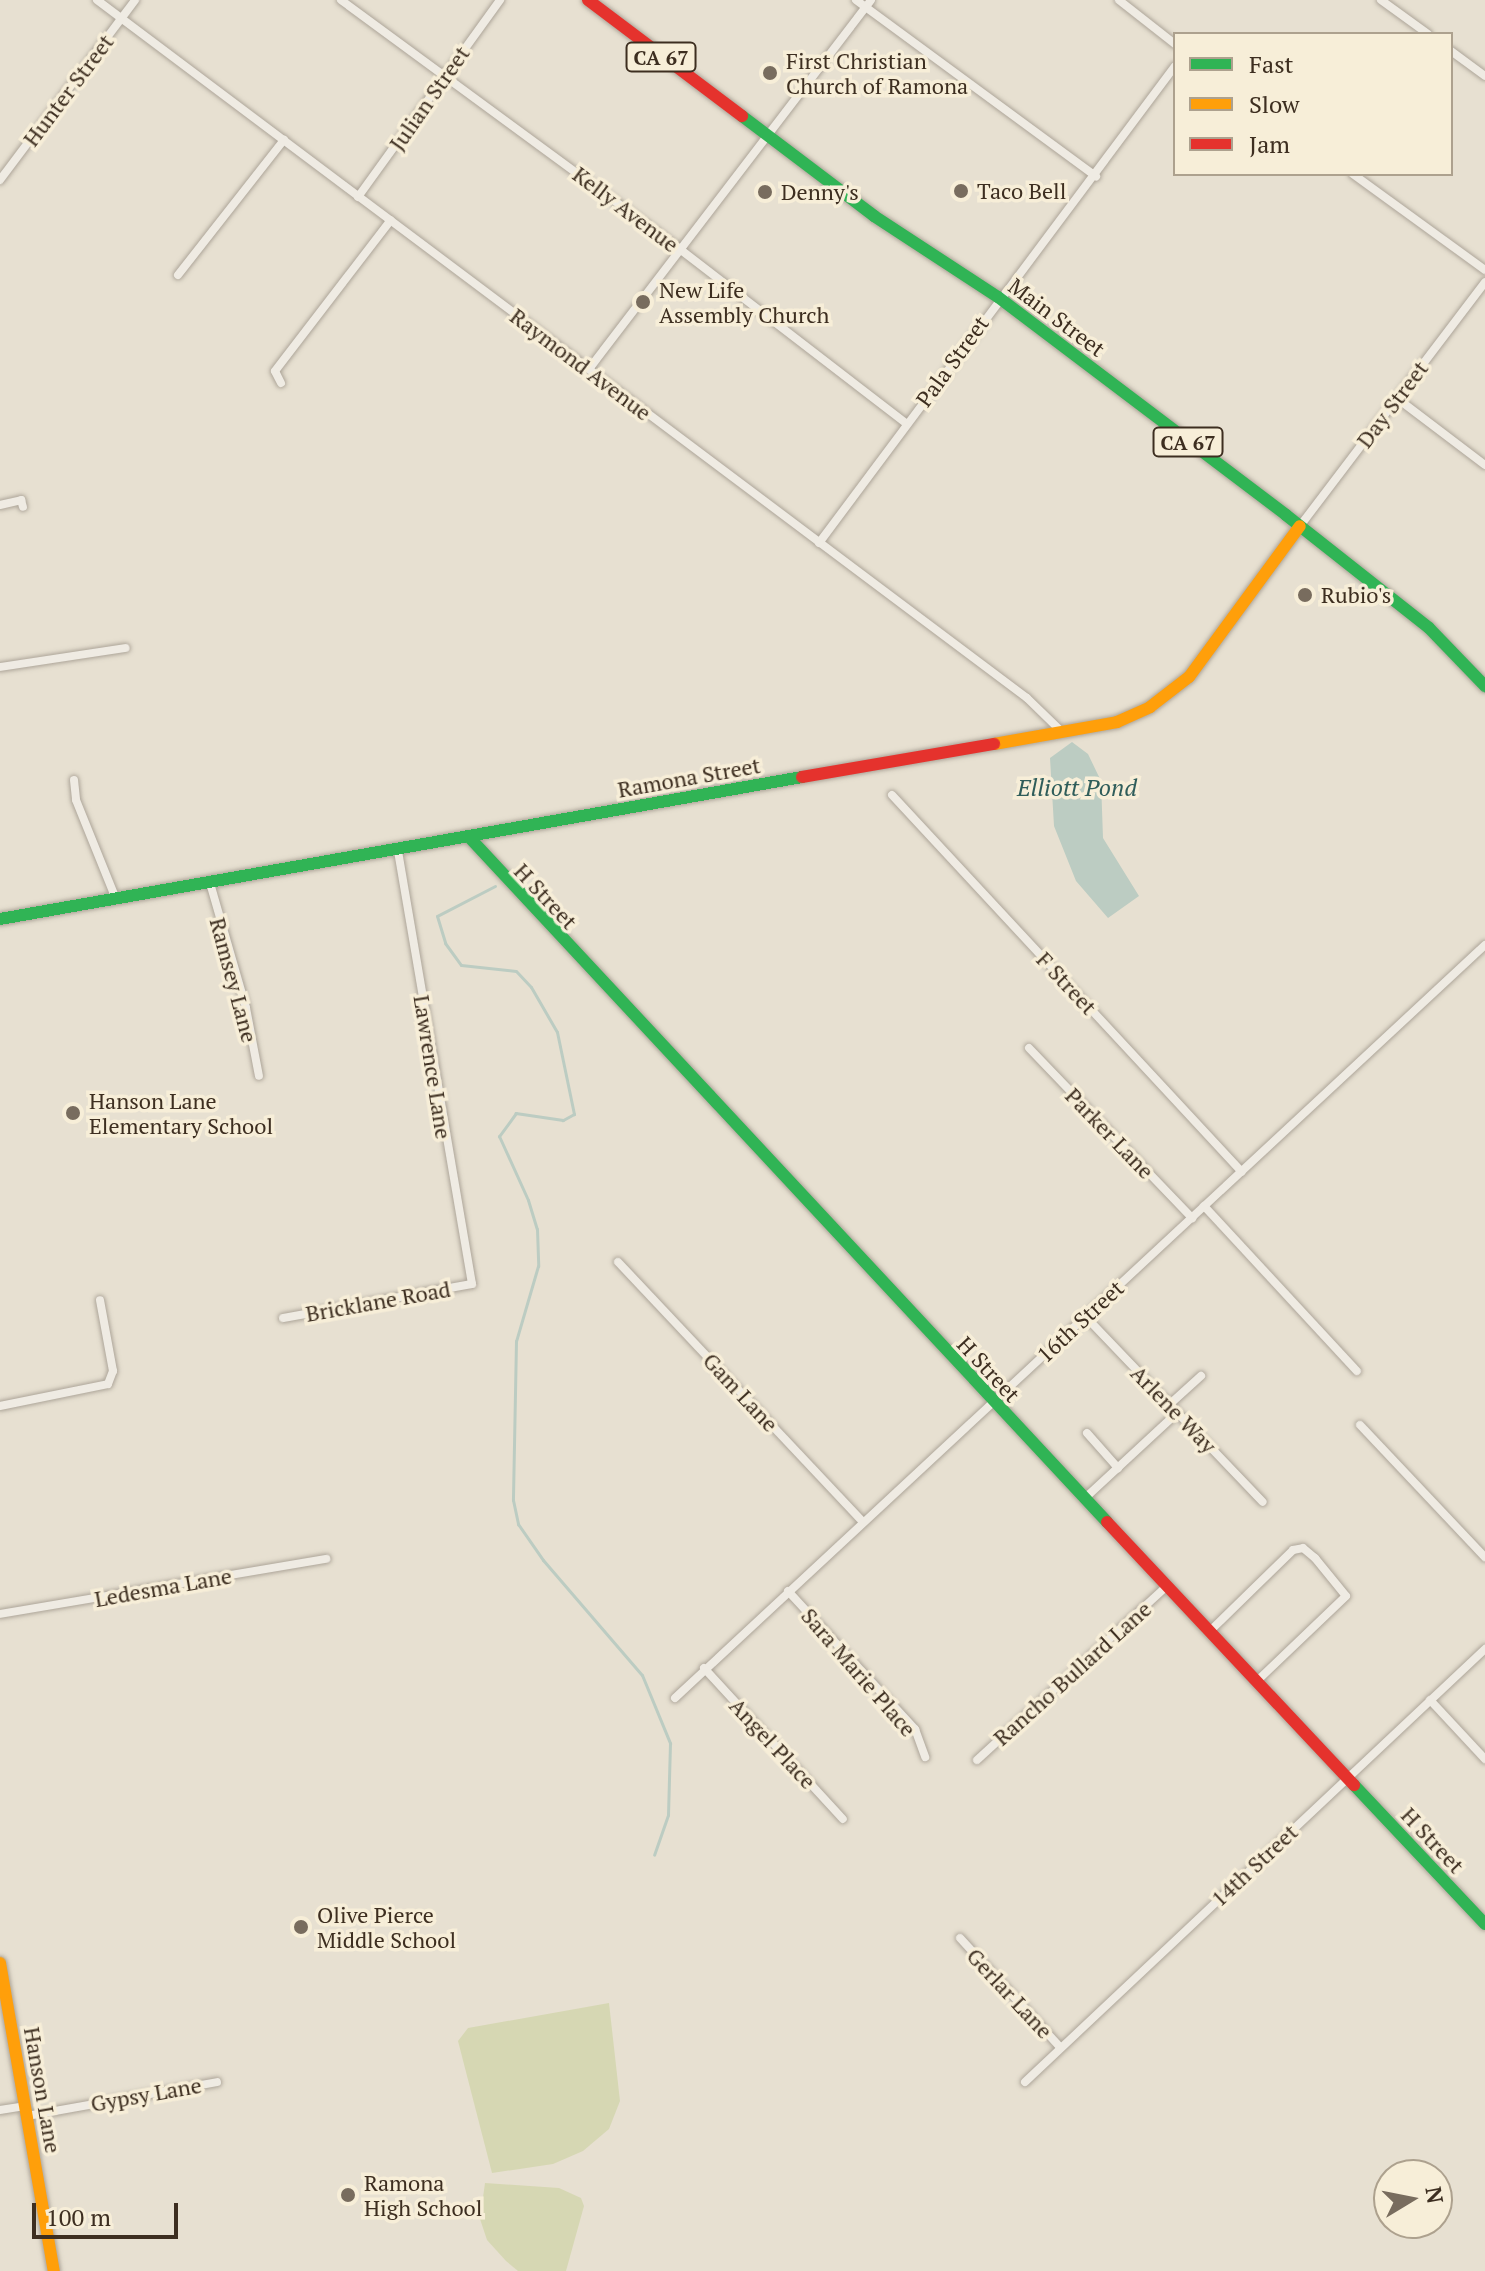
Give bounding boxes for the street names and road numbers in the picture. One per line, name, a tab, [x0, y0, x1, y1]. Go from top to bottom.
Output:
street label: Hunter Street	[17, 29, 119, 151]
street label: Julian Street	[383, 41, 475, 155]
road number: CA 67	[625, 41, 697, 73]
street label: Kelly Avenue	[568, 161, 684, 257]
street label: Main Street	[1004, 272, 1110, 362]
street label: Raymond Avenue	[505, 302, 657, 426]
street label: Pala Street	[910, 310, 994, 412]
street label: Day Street	[1351, 355, 1433, 453]
road number: CA 67	[1152, 426, 1224, 458]
street label: Ramona Street	[616, 751, 762, 803]
street label: H Street	[509, 858, 583, 934]
street label: Ramsey Lane	[205, 915, 263, 1045]
street label: F Street	[1031, 946, 1103, 1020]
street label: Lawrence Lane	[409, 993, 457, 1141]
street label: Parker Lane	[1060, 1082, 1160, 1184]
street label: 16th Street	[1031, 1274, 1129, 1368]
street label: Bricklane Road	[304, 1275, 452, 1327]
street label: H Street	[952, 1331, 1026, 1407]
street label: Gam Lane	[698, 1347, 784, 1437]
street label: Arlene Way	[1126, 1360, 1222, 1458]
street label: Ledesma Lane	[92, 1562, 234, 1612]
street label: Rancho Bullard Lane	[988, 1595, 1156, 1751]
street label: Sara Marie Place	[796, 1602, 922, 1742]
street label: Angel Place	[724, 1692, 822, 1794]
street label: H Street	[1396, 1802, 1470, 1878]
street label: 14th Street	[1205, 1818, 1303, 1912]
street label: Gerlar Lane	[962, 1942, 1058, 2044]
street label: Hanson Lane	[19, 2025, 67, 2155]
street label: Gypsy Lane	[89, 2071, 203, 2117]

